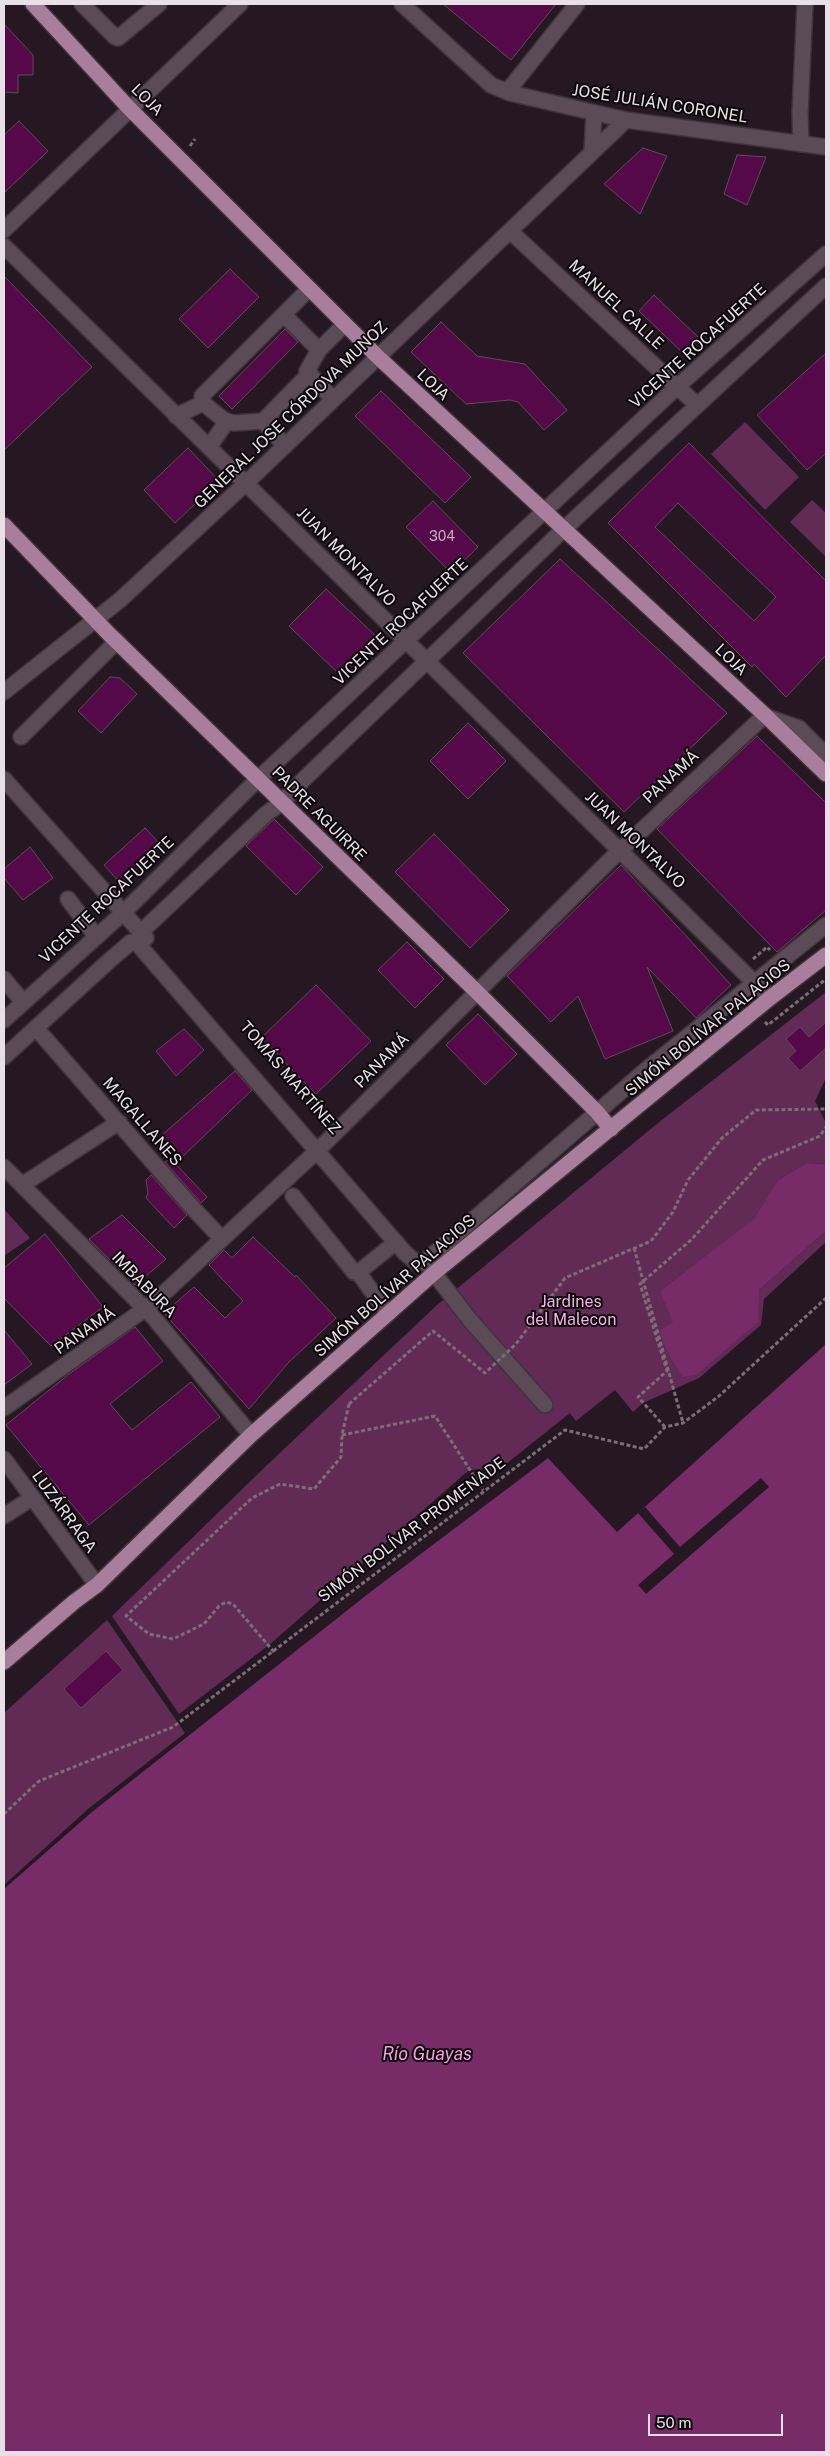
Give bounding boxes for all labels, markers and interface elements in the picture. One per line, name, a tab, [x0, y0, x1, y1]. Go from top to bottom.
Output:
street label: LOJA	[127, 80, 167, 120]
street label: JOSÉ JULIÁN CORONEL	[571, 81, 749, 127]
street label: MANUEL CALLE	[565, 256, 667, 354]
street label: VICENTE ROCAFUERTE	[626, 280, 770, 412]
street label: GENERAL JOSE CÓRDOVA MUNOZ	[191, 317, 391, 513]
street label: LOJA	[413, 365, 453, 405]
street label: JUAN MONTALVO	[293, 504, 399, 610]
house number: 304	[429, 529, 455, 545]
street label: VICENTE ROCAFUERTE	[330, 555, 472, 689]
street label: LOJA	[711, 640, 751, 680]
street label: PANAMÁ	[639, 746, 703, 808]
street label: PADRE AGUIRRE	[268, 763, 370, 865]
street label: JUAN MONTALVO	[581, 787, 689, 893]
street label: VICENTE ROCAFUERTE	[36, 833, 178, 967]
street label: SIMÓN BOLÍVAR PALACIOS	[621, 955, 795, 1101]
street label: TOMÁS MARTÍNEZ	[236, 1018, 344, 1138]
street label: PANAMÁ	[351, 1030, 413, 1092]
street label: MAGALLANES	[98, 1074, 186, 1170]
street label: SIMÓN BOLÍVAR PALACIOS	[311, 1211, 479, 1361]
street label: IMBABURA	[108, 1248, 180, 1322]
park label: Jardines del Malecon	[526, 1292, 616, 1330]
street label: PANAMÁ	[51, 1303, 119, 1359]
street label: SIMÓN BOLÍVAR PROMENADE	[315, 1453, 509, 1607]
street label: LUZÁRRAGA	[28, 1467, 100, 1557]
water label: Río Guayas	[382, 2043, 472, 2065]
scale bar	[650, 2404, 785, 2436]
text: 50 m	[656, 2414, 691, 2431]

